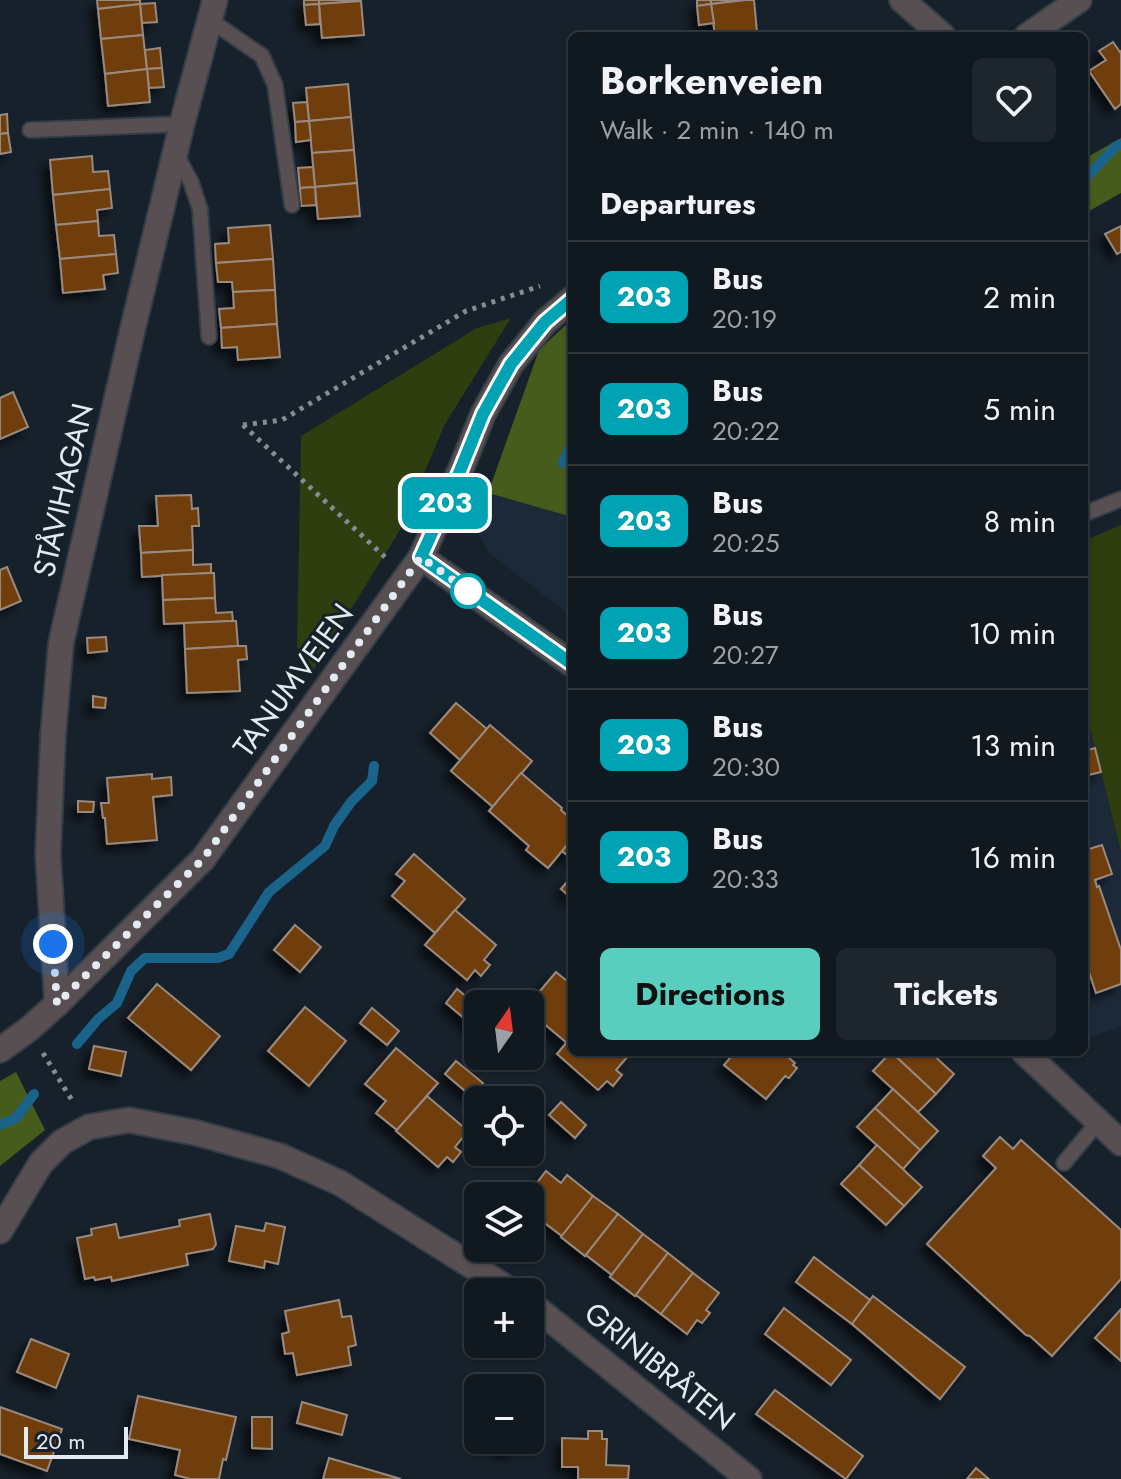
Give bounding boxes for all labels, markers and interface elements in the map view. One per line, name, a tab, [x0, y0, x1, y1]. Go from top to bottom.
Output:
text: Borkenveien	[600, 53, 823, 108]
button: heart	[972, 58, 1056, 142]
text: Walk · 2 min · 140 m	[600, 111, 834, 149]
text: Departures	[600, 182, 756, 225]
text: Bus	[712, 257, 763, 300]
text: 203	[617, 276, 671, 317]
text: 2 min	[983, 276, 1056, 319]
text: 20:19	[712, 300, 777, 338]
text: Bus	[712, 369, 763, 412]
text: 203	[617, 388, 671, 429]
text: 5 min	[983, 388, 1056, 431]
street label: STÅVIHAGAN	[22, 399, 104, 581]
text: 20:22	[712, 412, 780, 450]
line badge: 203	[399, 477, 491, 529]
text: Bus	[712, 481, 763, 524]
text: 203	[418, 482, 472, 523]
text: 203	[617, 500, 671, 541]
text: 8 min	[984, 500, 1056, 543]
text: 20:25	[712, 524, 780, 562]
unlabelled marker	[451, 574, 485, 608]
text: Bus	[712, 593, 763, 636]
street label: TANUMVEIEN	[223, 594, 363, 766]
text: 203	[617, 612, 671, 653]
text: 10 min	[969, 612, 1056, 655]
text: 20:27	[712, 636, 779, 674]
text: Bus	[712, 705, 763, 748]
text: 203	[617, 724, 671, 765]
text: 13 min	[970, 724, 1056, 767]
text: 20:30	[712, 748, 780, 786]
text: Bus	[712, 817, 763, 860]
text: 203	[617, 836, 671, 877]
text: 16 min	[969, 836, 1056, 879]
text: 20:33	[712, 860, 779, 898]
your location	[33, 924, 73, 964]
button: Directions	[600, 948, 820, 1040]
button: Tickets	[836, 948, 1056, 1040]
north arrow	[464, 990, 544, 1070]
map controls	[464, 990, 544, 1454]
button: locate	[464, 1086, 544, 1166]
button: layers	[464, 1182, 544, 1262]
button: +	[464, 1278, 544, 1358]
street label: GRINIBRÅTEN	[575, 1292, 745, 1440]
button: −	[464, 1374, 544, 1454]
scale bar	[24, 1423, 128, 1459]
text: 20 m	[36, 1425, 85, 1457]

